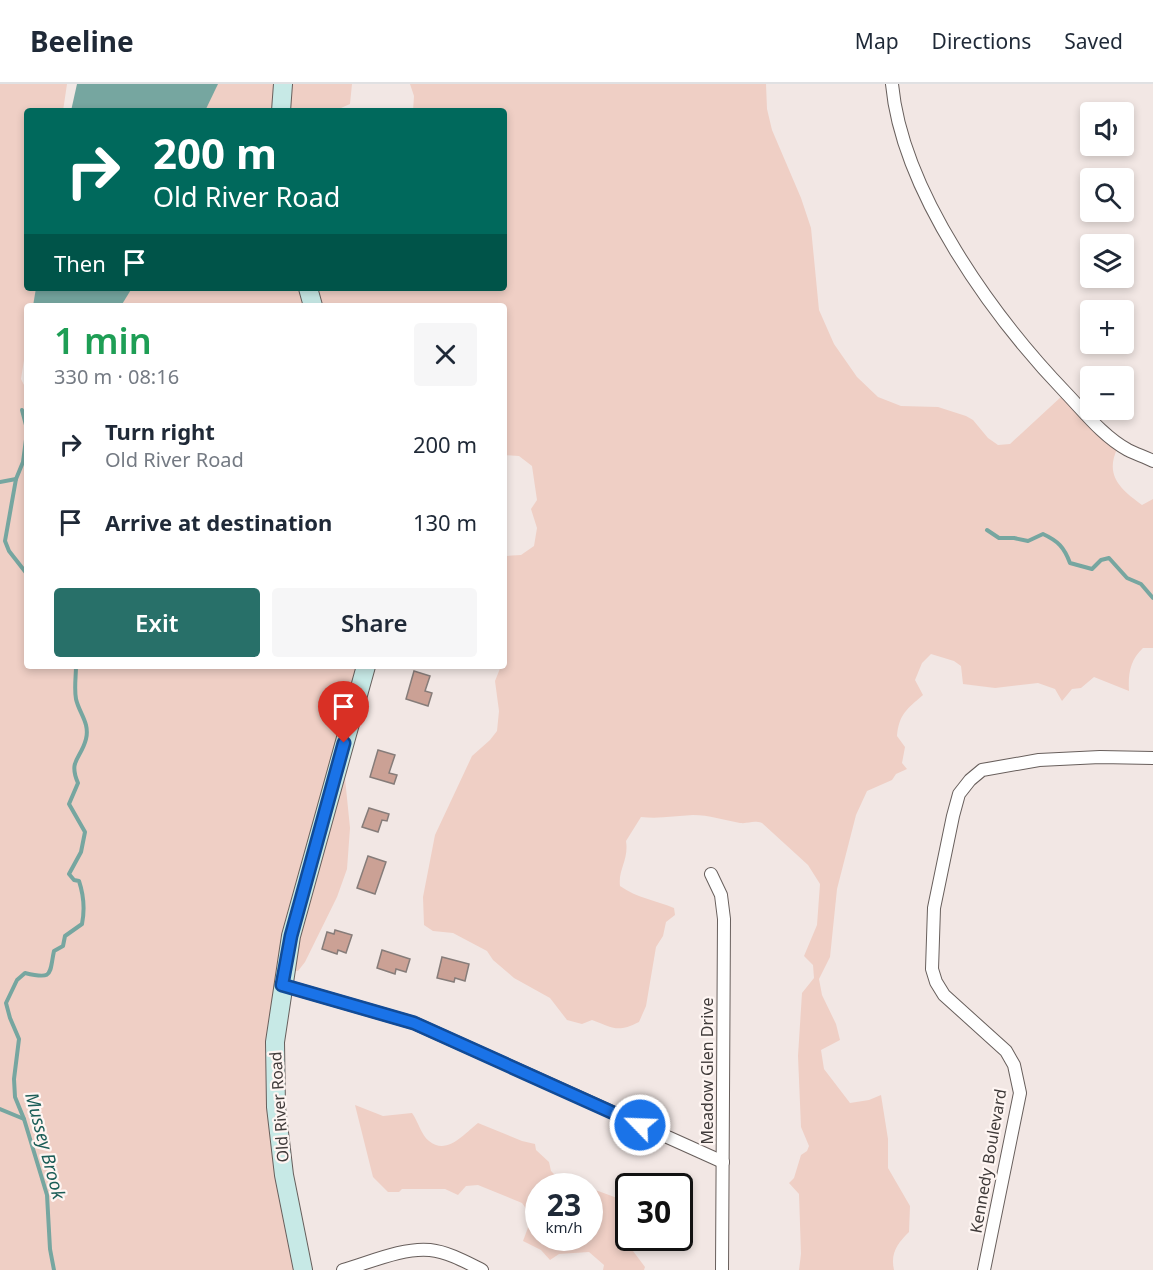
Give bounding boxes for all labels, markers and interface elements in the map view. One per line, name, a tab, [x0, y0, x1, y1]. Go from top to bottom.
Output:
text: Beeline	[30, 22, 134, 60]
text: Map	[855, 27, 899, 55]
text: Directions	[932, 27, 1031, 55]
text: Saved	[1064, 27, 1123, 55]
map controls	[1080, 102, 1134, 420]
button: sound	[1080, 102, 1134, 156]
text: 200 m	[153, 124, 277, 181]
icon: right	[54, 132, 132, 210]
button: search	[1080, 168, 1134, 222]
text: Old River Road	[153, 178, 340, 215]
button: layers	[1080, 234, 1134, 288]
icon: arrive	[118, 246, 151, 279]
text: Then	[54, 248, 106, 278]
button: +	[1080, 300, 1134, 354]
text: 1 min	[54, 316, 152, 365]
button: close	[414, 323, 477, 386]
text: 330 m · 08:16	[54, 363, 179, 390]
button: −	[1080, 366, 1134, 420]
text: Turn right	[105, 416, 215, 446]
icon: right	[54, 428, 87, 461]
text: 200 m	[413, 429, 477, 459]
text: Old River Road	[105, 446, 244, 473]
icon: arrive	[54, 506, 87, 539]
text: Arrive at destination	[105, 507, 332, 537]
text: 130 m	[413, 507, 477, 537]
button: Exit	[54, 588, 260, 657]
button: Share	[272, 588, 477, 657]
pin	[318, 681, 369, 743]
icon: arrive	[327, 690, 360, 723]
street label: Meadow Glen Drive	[696, 998, 718, 1144]
street label: Old River Road	[264, 1051, 294, 1163]
street label: Kennedy Boulevard	[964, 1087, 1012, 1235]
water label: Mussey Brook	[20, 1090, 72, 1203]
position arrow	[608, 1093, 672, 1157]
speed limit sign: 30	[615, 1173, 693, 1251]
text: 23	[547, 1184, 581, 1225]
text: km/h	[546, 1217, 582, 1237]

